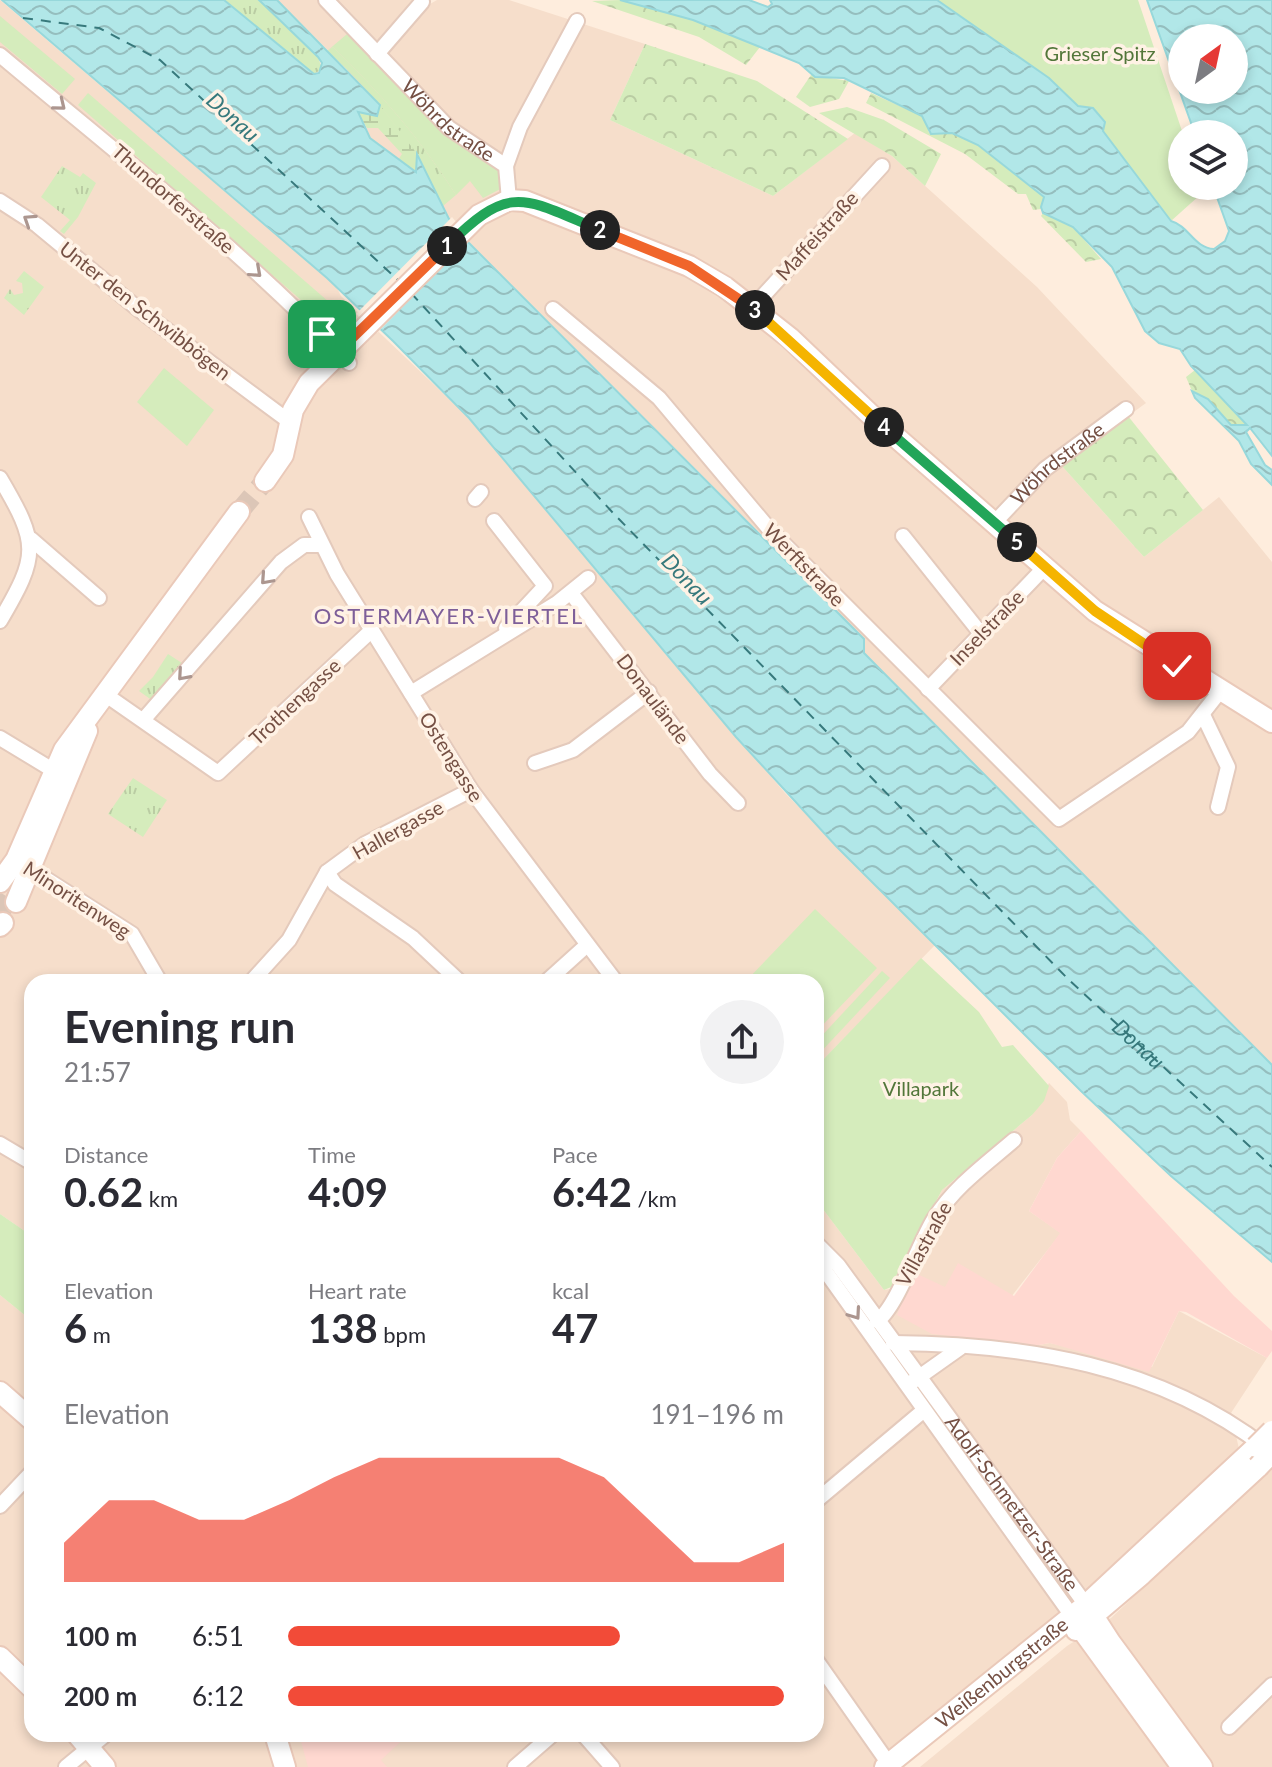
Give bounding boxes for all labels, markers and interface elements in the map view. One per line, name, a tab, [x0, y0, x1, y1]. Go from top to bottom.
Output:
north arrow	[1168, 24, 1248, 104]
map controls	[1168, 24, 1248, 200]
park label: Grieser Spitz	[1044, 41, 1156, 65]
street label: Wöhrdstraße	[397, 73, 500, 166]
water label: Donau	[201, 86, 265, 147]
one-way arrow	[51, 95, 65, 110]
button: layers	[1168, 120, 1248, 200]
street label: Thundorferstraße	[107, 139, 240, 258]
street label: Maffeistraße	[770, 186, 862, 285]
pin: 2	[580, 210, 620, 250]
one-way arrow	[23, 215, 38, 230]
text: 2	[594, 216, 606, 243]
pin: 1	[427, 226, 467, 266]
text: 1	[441, 232, 453, 259]
street label: Unter den Schwibbögen	[55, 236, 236, 385]
one-way arrow	[247, 262, 262, 276]
pin: 3	[735, 290, 775, 330]
text: 3	[749, 296, 761, 323]
pin	[288, 300, 356, 368]
icon: arrive	[300, 312, 344, 356]
pin: 4	[864, 407, 904, 447]
text: 4	[878, 413, 890, 440]
street label: Wöhrdstraße	[1005, 416, 1108, 509]
street label: Werftstraße	[759, 518, 850, 611]
pin: 5	[997, 522, 1037, 562]
text: 5	[1011, 528, 1023, 555]
water label: Donau	[656, 547, 718, 610]
one-way arrow	[262, 569, 276, 584]
street label: Inselstraße	[944, 585, 1028, 670]
district label: OSTERMAYER-VIERTEL	[314, 602, 584, 629]
pin	[1143, 632, 1211, 700]
icon: check	[1155, 644, 1199, 688]
street label: Donaulände	[612, 649, 695, 748]
street label: Trothengasse	[244, 653, 345, 750]
one-way arrow	[178, 665, 192, 680]
street label: Ostengasse	[415, 707, 489, 806]
street label: Hallergasse	[348, 794, 447, 864]
street label: Minoritenweg	[19, 856, 136, 943]
text: Evening run	[64, 1000, 295, 1052]
button: share	[700, 1000, 784, 1084]
water label: Donau	[1107, 1013, 1171, 1074]
text: 21:57	[64, 1056, 131, 1088]
park label: Villapark	[883, 1076, 960, 1100]
text: Distance	[64, 1141, 148, 1168]
text: Time	[308, 1141, 356, 1168]
text: Pace	[552, 1141, 598, 1168]
text: 0.62	[64, 1168, 143, 1216]
text: 4:09	[308, 1168, 388, 1216]
text: 6:42	[552, 1168, 632, 1216]
text: km	[143, 1185, 178, 1212]
text: /km	[632, 1185, 677, 1212]
street label: Villastraße	[890, 1197, 956, 1290]
text: Elevation	[64, 1277, 153, 1304]
text: Heart rate	[308, 1277, 407, 1304]
text: kcal	[552, 1277, 589, 1304]
text: 6	[64, 1304, 87, 1352]
text: 138	[308, 1304, 378, 1352]
text: 47	[552, 1304, 598, 1352]
one-way arrow	[845, 1306, 860, 1320]
text: m	[87, 1321, 111, 1348]
text: bpm	[378, 1321, 426, 1348]
text: Elevation	[64, 1398, 170, 1430]
text: 191–196 m	[650, 1398, 784, 1430]
street label: Adolf-Schmetzer-Straße	[941, 1411, 1085, 1595]
street label: Weißenburgstraße	[930, 1612, 1072, 1733]
text: 100 m	[64, 1620, 137, 1652]
text: 6:51	[192, 1620, 244, 1652]
text: 200 m	[64, 1680, 137, 1712]
text: 6:12	[192, 1680, 244, 1712]

